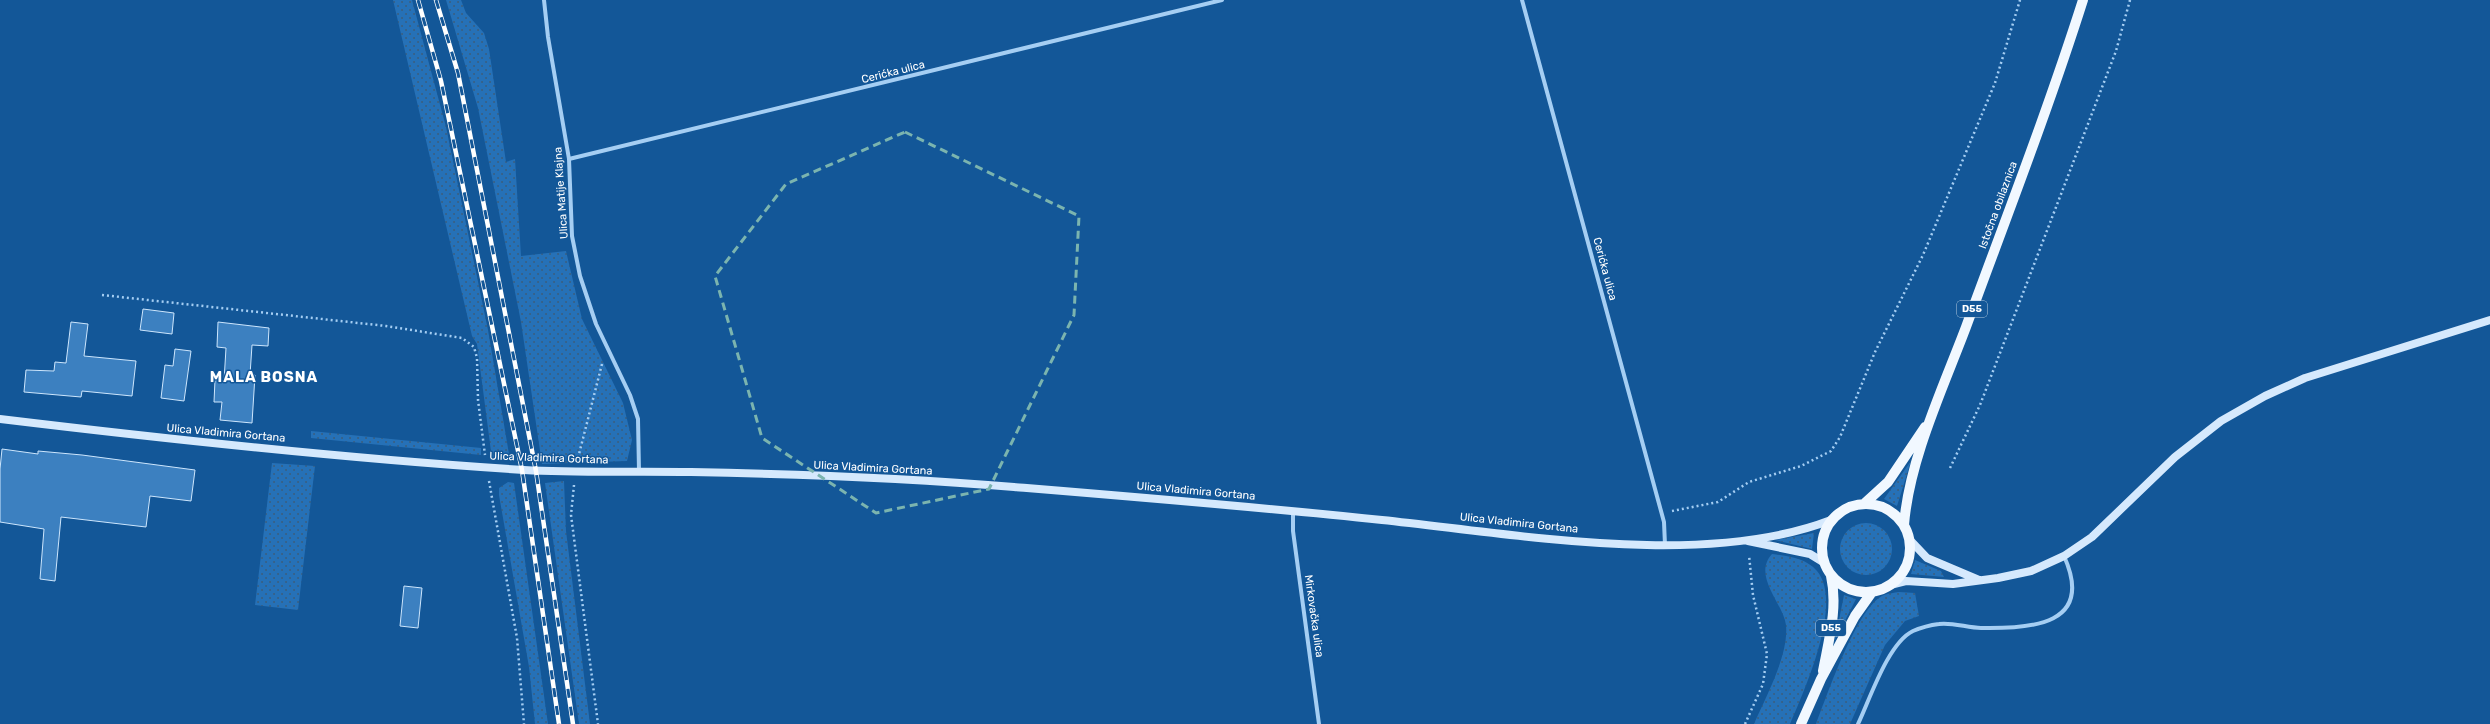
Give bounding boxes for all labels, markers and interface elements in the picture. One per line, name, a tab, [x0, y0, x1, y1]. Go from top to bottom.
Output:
street label: Cerićka ulica	[860, 58, 926, 86]
street label: Ulica Matije Klajna	[551, 147, 571, 239]
street label: Istočna obilaznica	[1976, 160, 2020, 250]
street label: Cerićka ulica	[1590, 236, 1620, 302]
road number: D55	[1957, 301, 1987, 317]
district label: MALA BOSNA	[210, 368, 318, 386]
street label: Ulica Vladimira Gortana	[166, 421, 286, 445]
street label: Ulica Vladimira Gortana	[489, 449, 609, 467]
street label: Ulica Vladimira Gortana	[813, 458, 933, 478]
street label: Ulica Vladimira Gortana	[1136, 479, 1256, 503]
street label: Ulica Vladimira Gortana	[1459, 510, 1579, 536]
street label: Mirkovačka ulica	[1302, 574, 1326, 658]
road number: D55	[1816, 620, 1846, 636]

